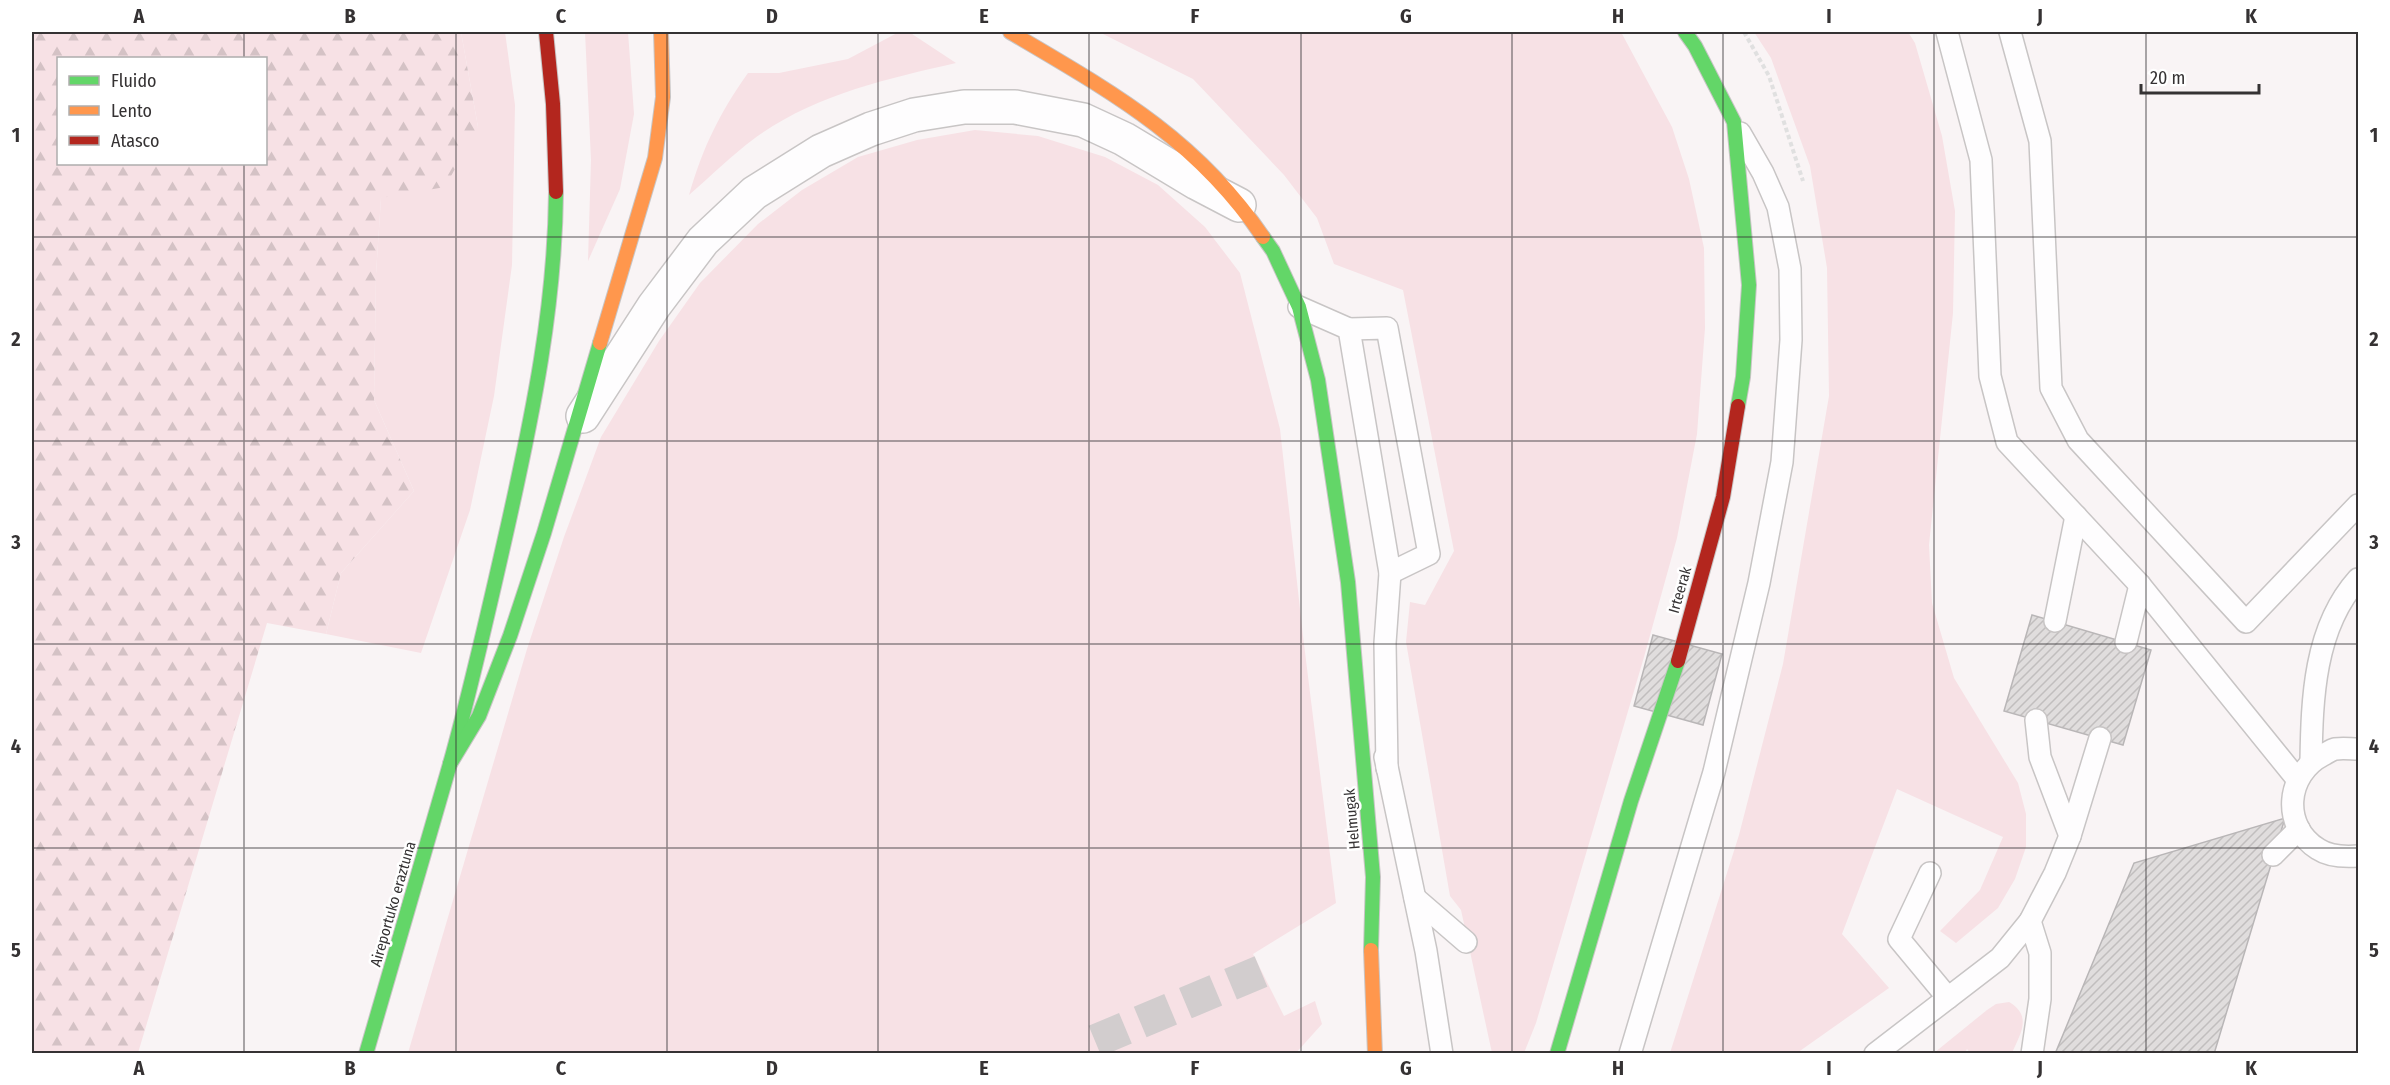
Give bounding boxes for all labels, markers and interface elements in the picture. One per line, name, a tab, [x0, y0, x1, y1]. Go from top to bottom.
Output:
text: A	[133, 4, 146, 28]
text: B	[344, 4, 356, 28]
text: C	[556, 4, 567, 28]
text: D	[766, 4, 778, 28]
text: E	[979, 4, 989, 28]
text: F	[1191, 4, 1200, 28]
text: G	[1400, 4, 1412, 28]
text: H	[1612, 4, 1624, 28]
text: I	[1826, 4, 1832, 28]
text: J	[2036, 4, 2043, 28]
text: K	[2245, 4, 2257, 28]
legend	[57, 57, 267, 165]
scale bar	[2141, 57, 2260, 95]
text: 20 m	[2150, 67, 2185, 89]
text: Fluido	[111, 70, 157, 92]
text: Lento	[111, 100, 152, 122]
text: 1	[12, 123, 20, 147]
text: 1	[2370, 123, 2378, 147]
text: Atasco	[111, 130, 159, 152]
text: 2	[10, 327, 21, 351]
text: 2	[2368, 327, 2379, 351]
text: 3	[10, 530, 21, 554]
text: 3	[2368, 530, 2379, 554]
street label: Irteerak	[1665, 565, 1695, 615]
text: 4	[11, 734, 21, 758]
text: 4	[2369, 734, 2379, 758]
street label: Helmugak	[1340, 788, 1364, 850]
street label: Aireportuko eraztuna	[367, 839, 419, 969]
text: 5	[11, 938, 21, 962]
text: 5	[2369, 938, 2379, 962]
text: A	[133, 1056, 146, 1080]
text: B	[344, 1056, 356, 1080]
text: C	[556, 1056, 567, 1080]
text: D	[766, 1056, 778, 1080]
text: E	[979, 1056, 989, 1080]
text: F	[1191, 1056, 1200, 1080]
text: G	[1400, 1056, 1412, 1080]
text: H	[1612, 1056, 1624, 1080]
text: I	[1826, 1056, 1832, 1080]
text: J	[2036, 1056, 2043, 1080]
text: K	[2245, 1056, 2257, 1080]

